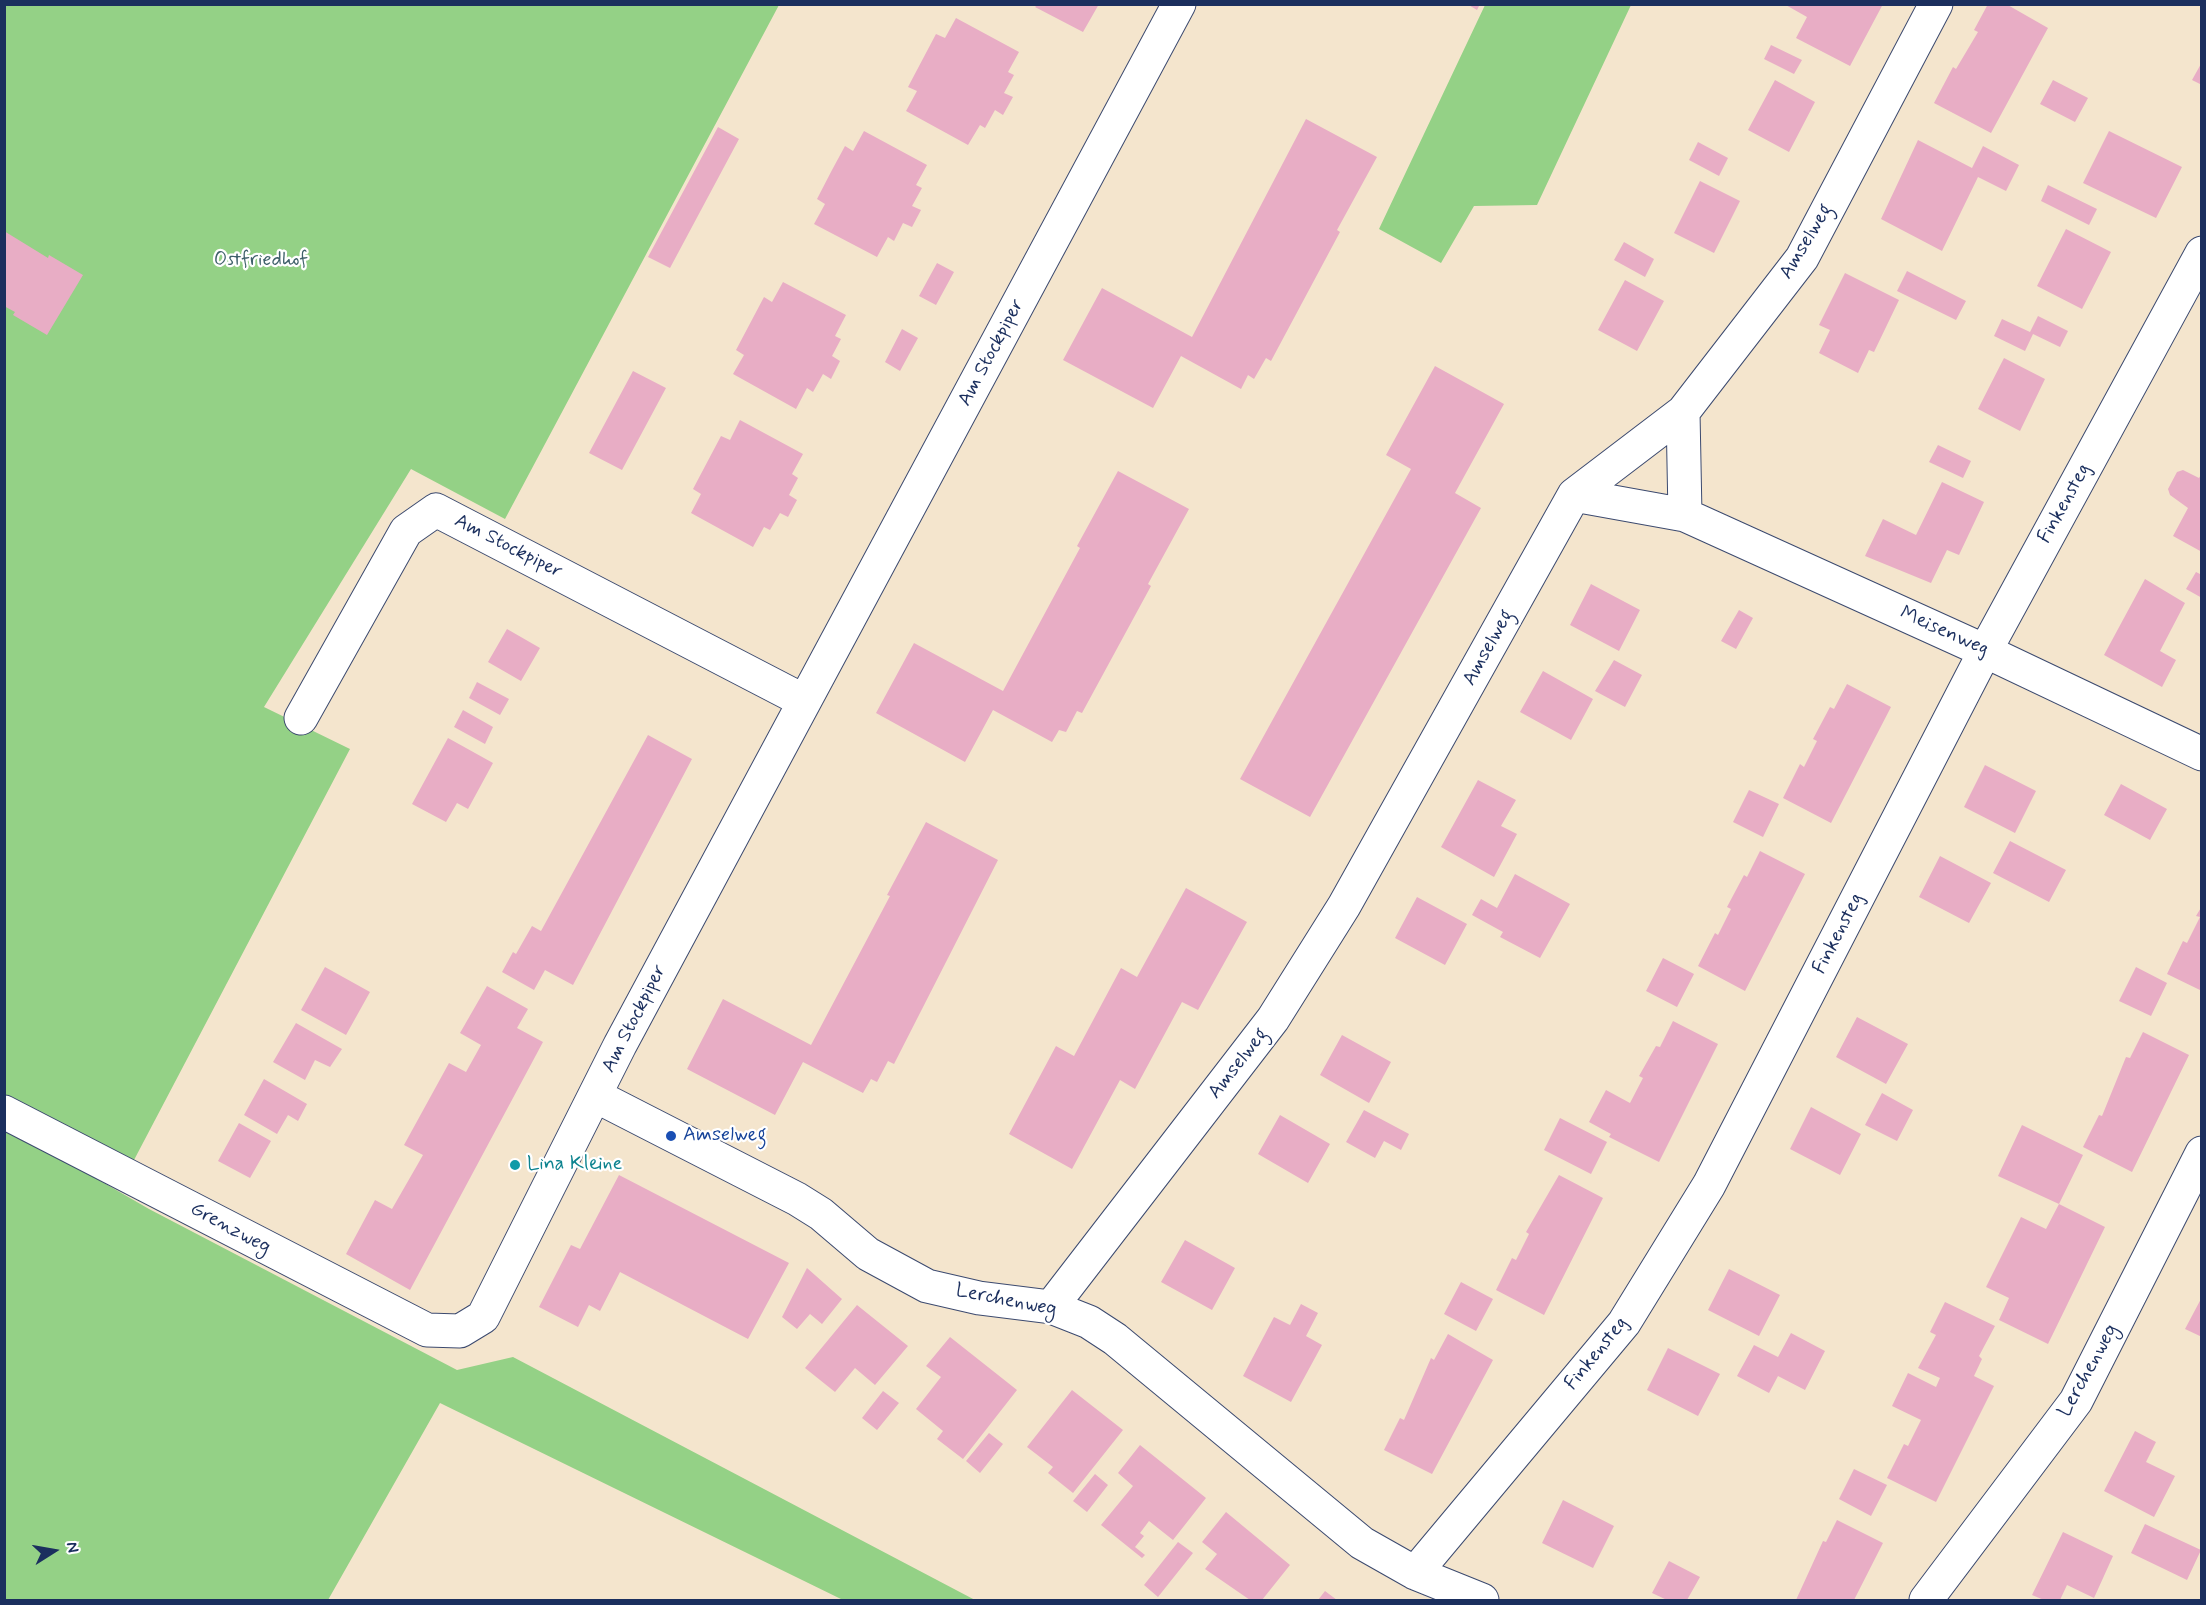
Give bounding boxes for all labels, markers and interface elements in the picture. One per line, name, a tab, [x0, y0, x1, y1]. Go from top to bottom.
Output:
street label: Amselweg	[1775, 200, 1839, 284]
park label: Ostfriedhof	[214, 249, 308, 273]
street label: Am Stockpiper	[954, 295, 1030, 411]
street label: Finkensteg	[2033, 460, 2097, 548]
street label: Am Stockpiper	[450, 510, 566, 584]
street label: Meisenweg	[1896, 602, 1992, 662]
street label: Amselweg	[1458, 606, 1520, 690]
street label: Finkensteg	[1808, 890, 1870, 978]
street label: Am Stockpiper	[598, 961, 672, 1077]
street label: Amselweg	[1204, 1024, 1274, 1104]
place label: Amselweg	[683, 1124, 767, 1148]
marker: Amselweg	[664, 1129, 678, 1143]
place label: Lina Kleine	[527, 1153, 622, 1177]
marker: Lina Kleine	[508, 1158, 522, 1172]
street label: Grenzweg	[186, 1198, 274, 1260]
street label: Lerchenweg	[953, 1279, 1059, 1323]
street label: Finkensteg	[1560, 1312, 1634, 1396]
street label: Lerchenweg	[2054, 1320, 2124, 1422]
north arrow	[24, 1521, 84, 1581]
text: N	[61, 1540, 83, 1555]

